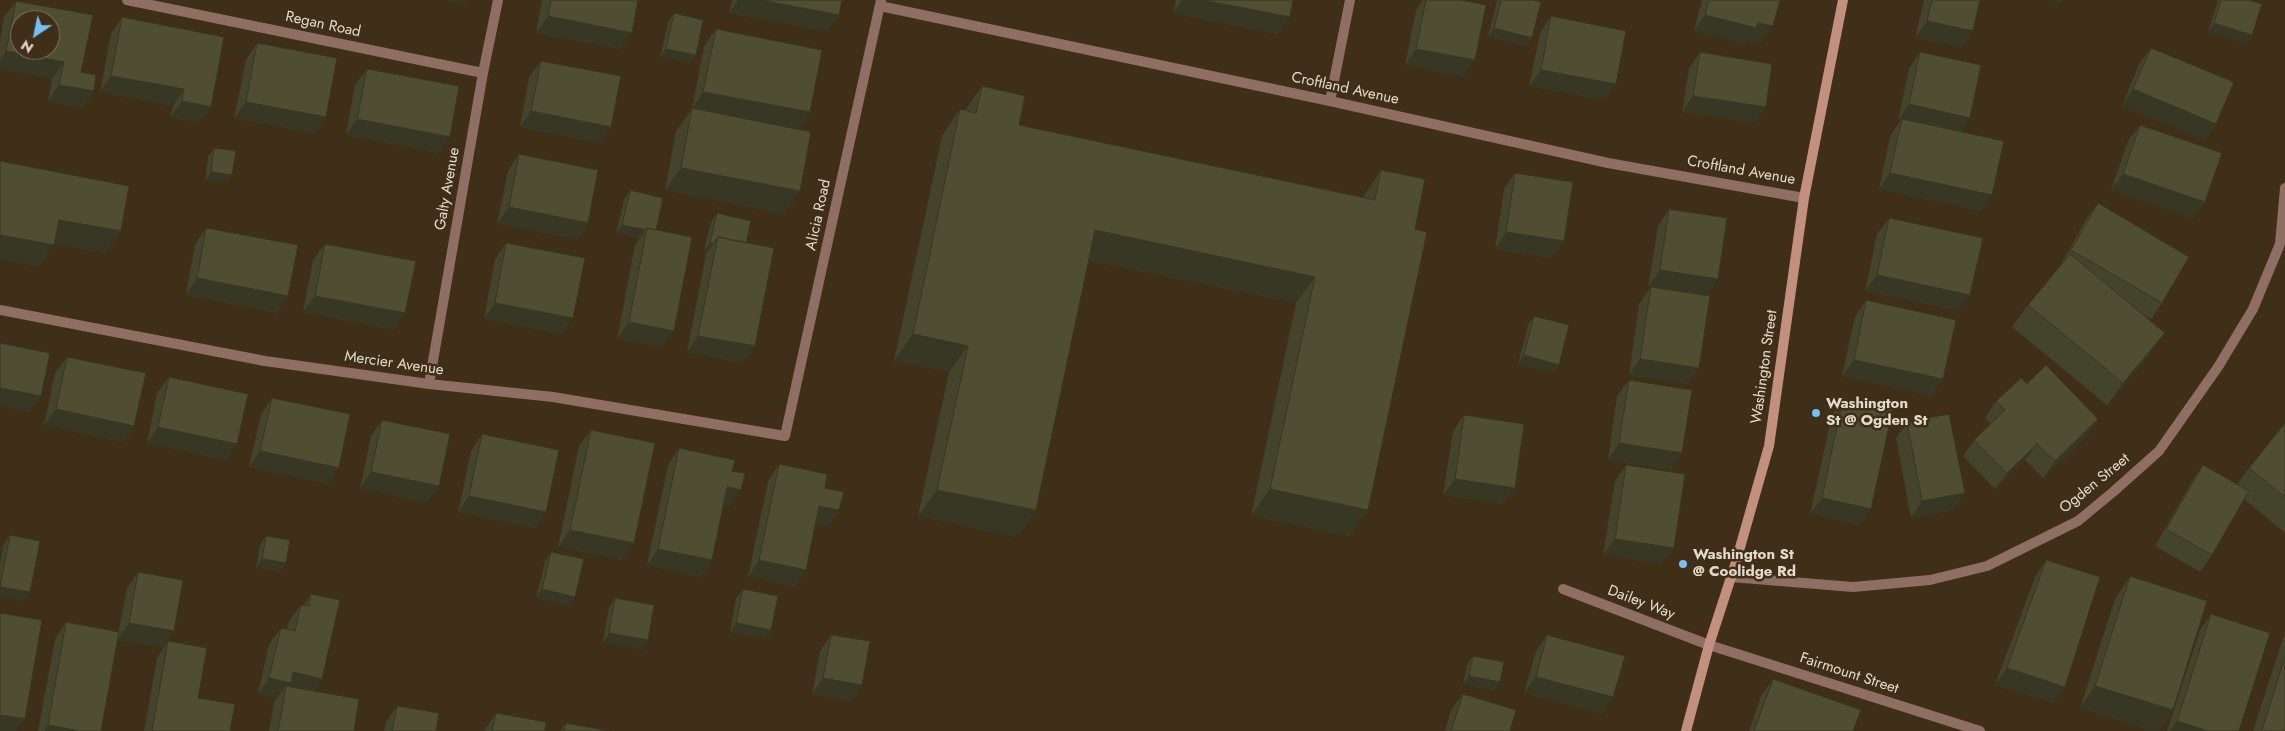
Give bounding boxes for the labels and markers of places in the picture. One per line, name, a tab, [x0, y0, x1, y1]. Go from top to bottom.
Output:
place label: Washington St @ Ogden St	[1826, 395, 1927, 430]
marker: Washington St @ Ogden St	[1810, 407, 1822, 419]
place label: Washington St @ Coolidge Rd	[1693, 546, 1796, 581]
marker: Washington St @ Coolidge Rd	[1677, 558, 1689, 570]

